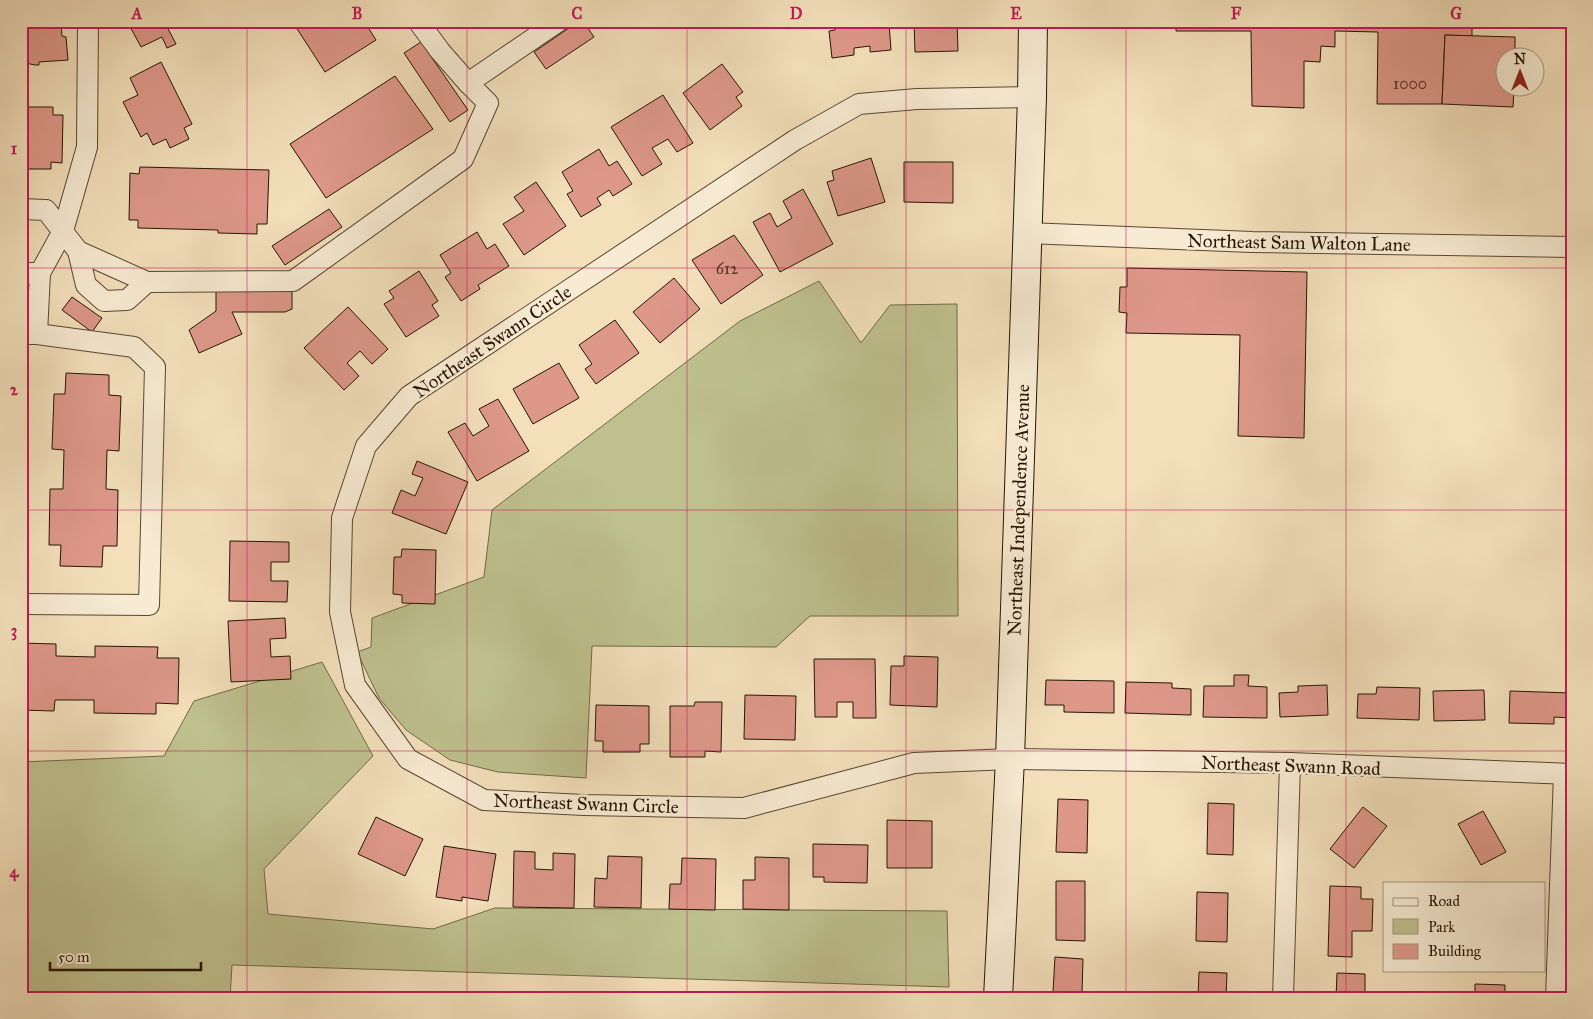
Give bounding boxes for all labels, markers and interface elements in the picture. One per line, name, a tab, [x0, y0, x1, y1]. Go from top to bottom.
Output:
text: A	[131, 4, 143, 23]
text: B	[352, 4, 362, 23]
text: C	[572, 4, 583, 23]
text: D	[790, 4, 803, 23]
text: E	[1010, 4, 1022, 23]
text: F	[1231, 4, 1242, 23]
text: G	[1450, 4, 1462, 23]
north arrow	[1496, 48, 1546, 98]
text: N	[1514, 51, 1526, 68]
house number: 1000	[1393, 74, 1427, 93]
text: 1	[11, 139, 18, 158]
street label: Northeast Sam Walton Lane	[1187, 229, 1411, 256]
house number: 612	[716, 259, 738, 278]
street label: Northeast Swann Circle	[409, 280, 576, 403]
text: 2	[10, 380, 19, 399]
street label: Northeast Independence Avenue	[1003, 384, 1034, 636]
text: 3	[11, 621, 17, 641]
street label: Northeast Swann Road	[1201, 751, 1382, 780]
street label: Northeast Swann Circle	[493, 789, 679, 818]
text: 4	[10, 862, 20, 882]
legend	[1383, 882, 1546, 972]
text: Road	[1428, 892, 1460, 910]
text: Park	[1428, 918, 1455, 936]
scale bar	[50, 939, 201, 971]
text: Building	[1428, 942, 1482, 960]
text: 50 m	[58, 948, 90, 966]

